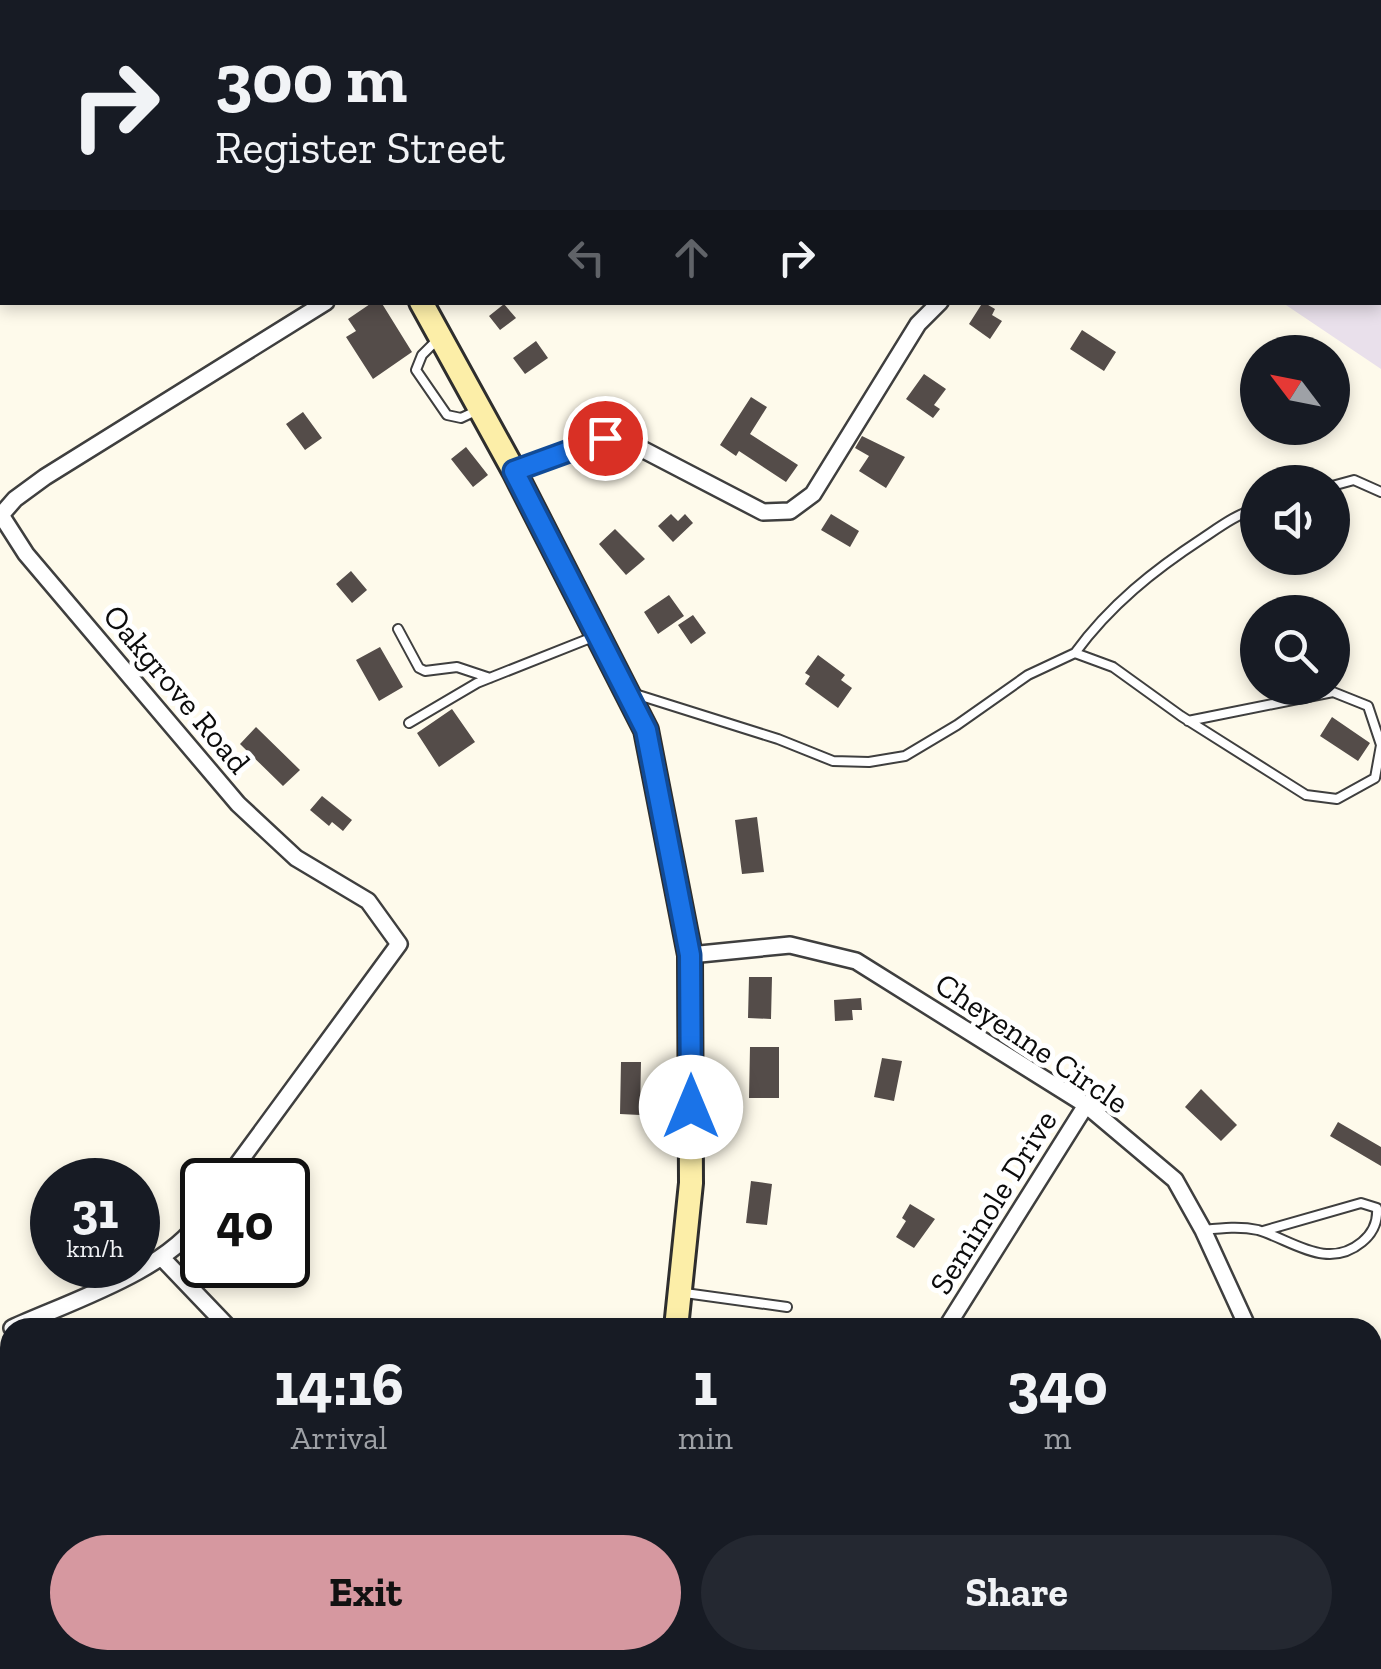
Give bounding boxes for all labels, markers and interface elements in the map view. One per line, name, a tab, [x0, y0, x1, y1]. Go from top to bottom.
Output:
text: 300 m	[215, 36, 407, 120]
icon: right	[50, 40, 180, 170]
text: Register Street	[215, 121, 505, 175]
icon: left	[559, 230, 614, 285]
icon: ahead	[664, 230, 719, 285]
icon: right	[769, 230, 824, 285]
north arrow	[1240, 335, 1350, 445]
map controls	[1240, 335, 1350, 705]
pin	[563, 396, 648, 481]
icon: arrive	[578, 411, 633, 466]
button: sound	[1240, 465, 1350, 575]
button: search	[1240, 595, 1350, 705]
street label: Oakgrove Road	[95, 597, 259, 781]
street label: Cheyenne Circle	[928, 965, 1136, 1121]
position arrow	[639, 1055, 743, 1159]
street label: Seminole Drive	[921, 1103, 1065, 1301]
speed limit sign: 40	[180, 1158, 310, 1288]
text: 31	[72, 1181, 118, 1241]
text: km/h	[66, 1233, 124, 1263]
text: 14:16	[274, 1348, 404, 1420]
text: 1	[693, 1348, 718, 1420]
text: 340	[1007, 1348, 1108, 1420]
text: Arrival	[291, 1419, 387, 1457]
text: min	[678, 1419, 733, 1457]
text: m	[1044, 1419, 1071, 1457]
button: Exit	[50, 1535, 681, 1650]
button: Share	[701, 1535, 1332, 1650]

